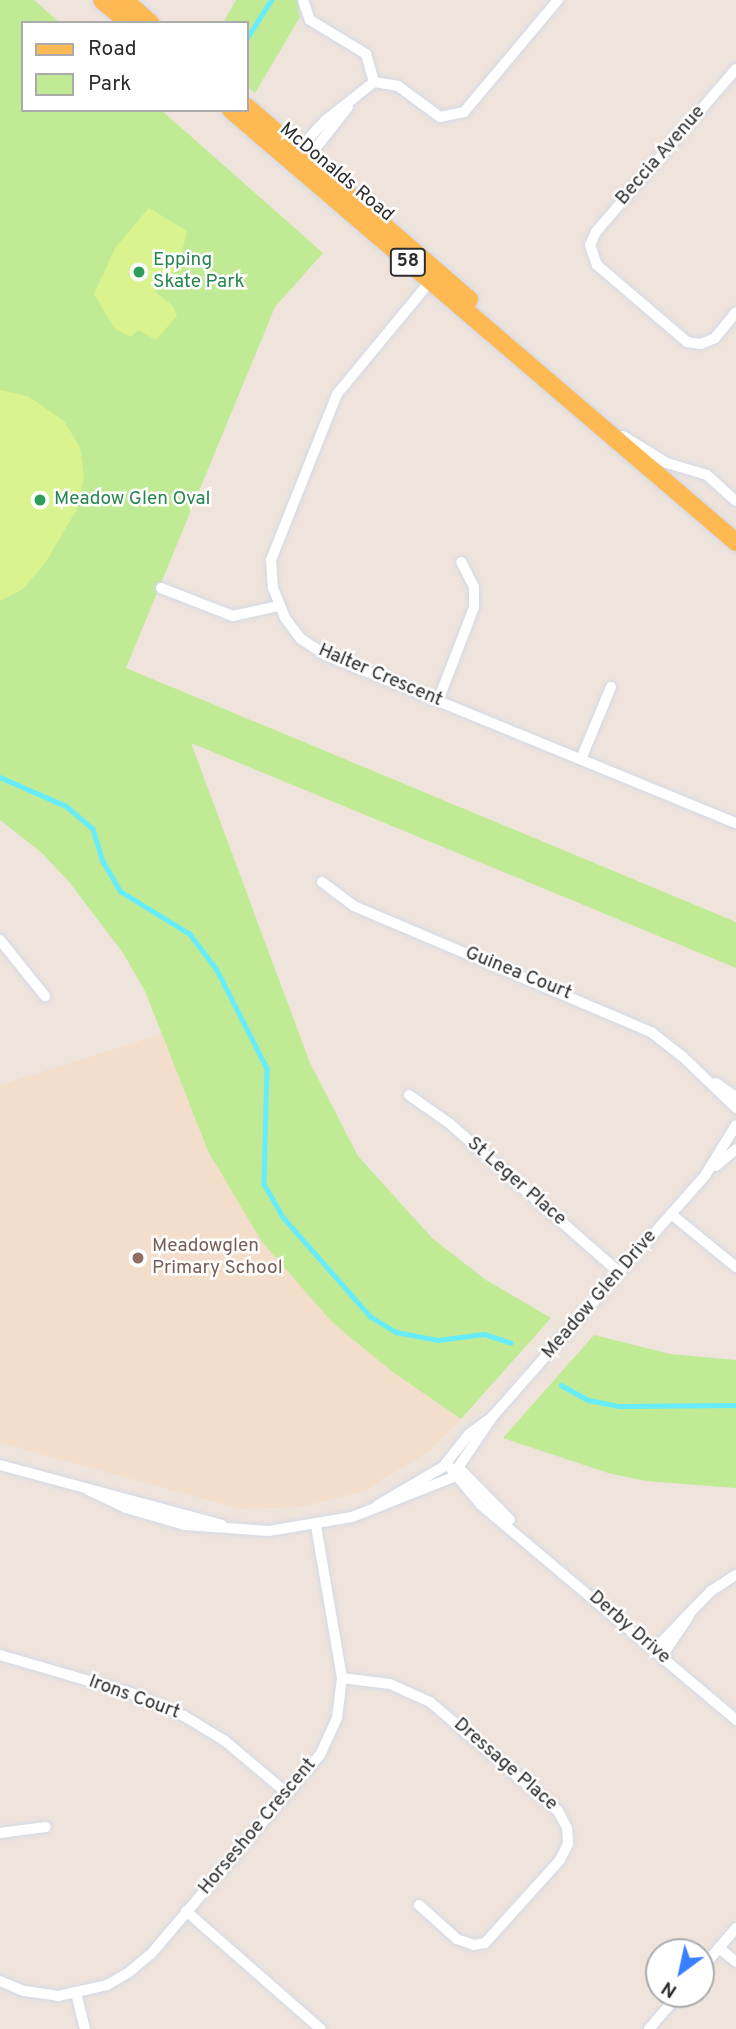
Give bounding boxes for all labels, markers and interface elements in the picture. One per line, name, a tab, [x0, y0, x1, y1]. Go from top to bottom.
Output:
legend	[21, 21, 248, 112]
text: Road	[88, 36, 137, 63]
text: Park	[88, 71, 131, 98]
street label: Beccia Avenue	[611, 101, 711, 211]
street label: McDonalds Road	[274, 119, 398, 227]
road number: 58	[389, 248, 427, 276]
place label: Epping Skate Park	[153, 250, 245, 294]
marker: Epping Skate Park	[131, 264, 147, 280]
place label: Meadow Glen Oval	[54, 489, 210, 511]
marker: Meadow Glen Oval	[32, 492, 48, 508]
street label: Halter Crescent	[315, 640, 445, 712]
street label: Guinea Court	[461, 942, 575, 1006]
street label: St Leger Place	[462, 1133, 570, 1231]
street label: Meadow Glen Drive	[538, 1226, 662, 1364]
place label: Meadowglen Primary School	[152, 1236, 283, 1280]
marker: Meadowglen Primary School	[130, 1250, 146, 1266]
street label: Derby Drive	[584, 1586, 674, 1670]
street label: Irons Court	[85, 1671, 183, 1725]
street label: Dressage Place	[448, 1714, 562, 1816]
street label: Horseshoe Crescent	[194, 1754, 322, 1900]
north arrow	[645, 1938, 715, 2008]
text: N	[657, 1975, 682, 2003]

